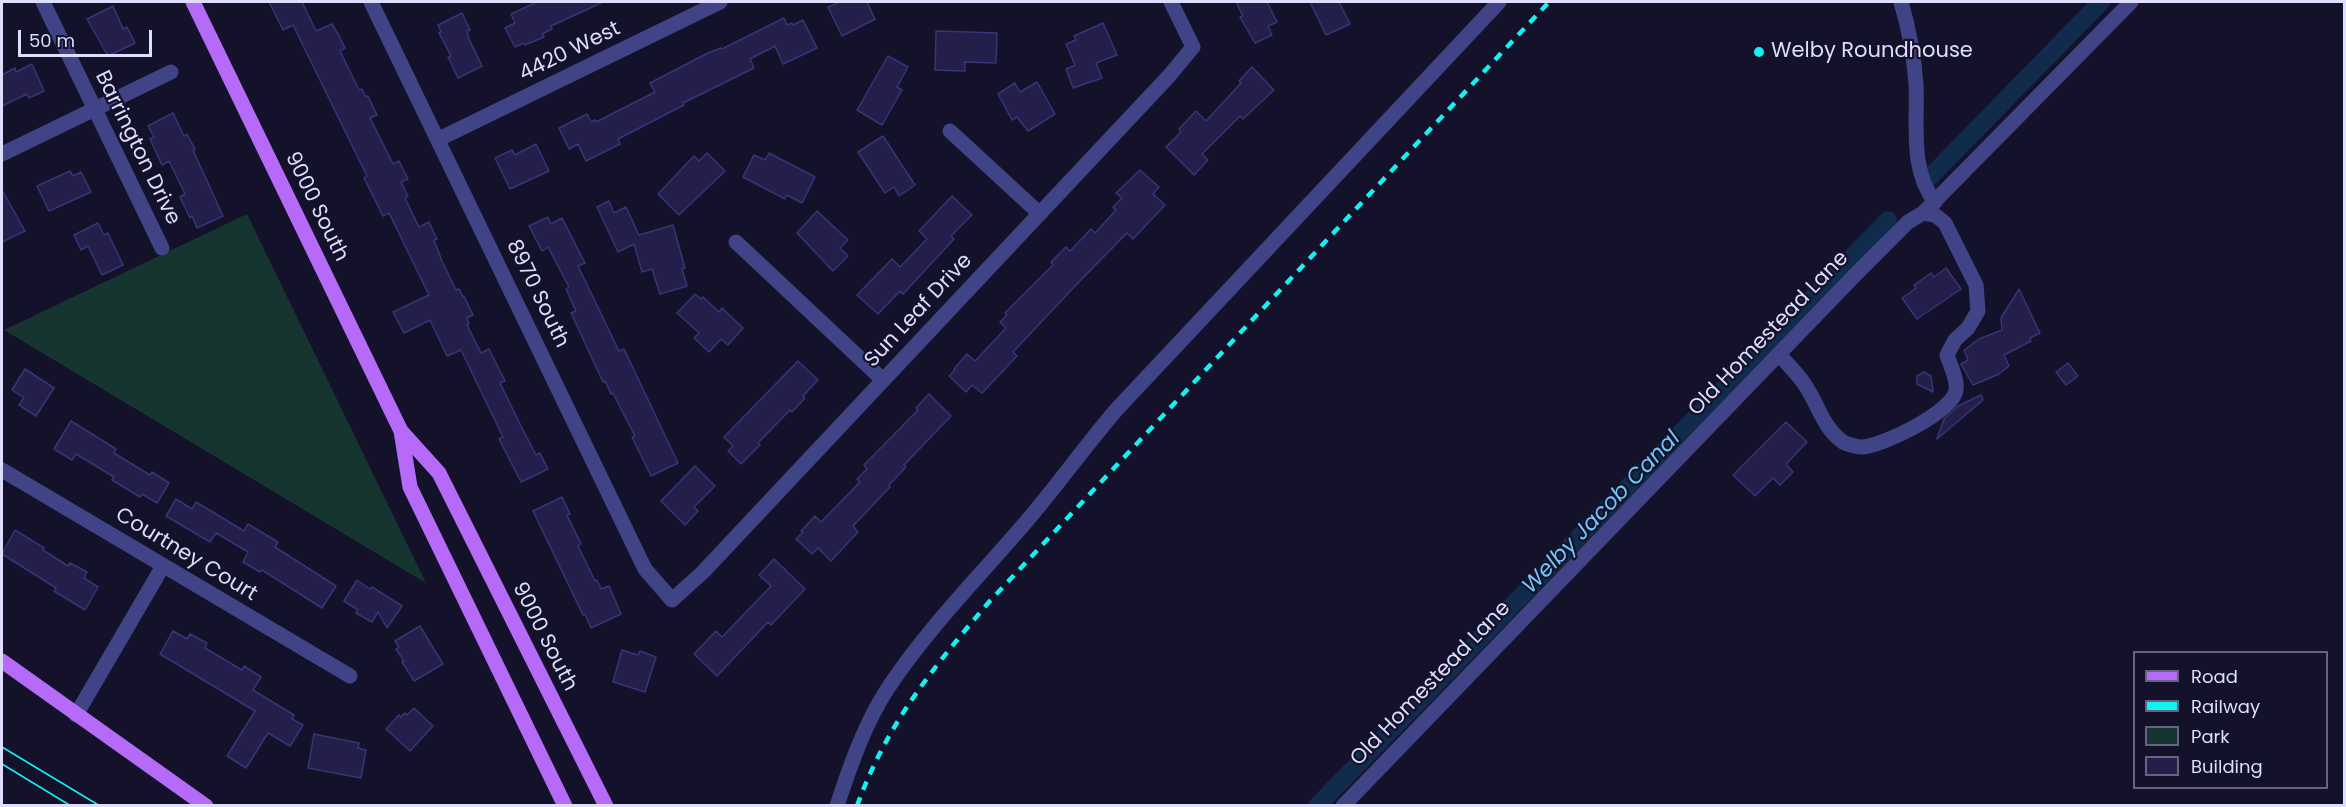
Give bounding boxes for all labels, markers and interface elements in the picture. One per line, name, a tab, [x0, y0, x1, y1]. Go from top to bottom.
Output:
street label: 4420 West	[515, 17, 625, 87]
scale bar	[21, 18, 154, 56]
text: 50 m	[29, 28, 75, 53]
place label: Welby Roundhouse	[1771, 39, 1973, 65]
marker: Welby Roundhouse	[1752, 45, 1766, 59]
street label: Barrington Drive	[89, 67, 185, 229]
street label: 9000 South	[279, 148, 353, 266]
street label: 8970 South	[500, 236, 574, 352]
street label: Old Homestead Lane	[1684, 246, 1854, 422]
street label: Sun Leaf Drive	[860, 249, 978, 373]
water label: Welby Jacob Canal	[1517, 426, 1687, 600]
street label: Courtney Court	[110, 503, 262, 607]
street label: 9000 South	[506, 578, 582, 696]
street label: Old Homestead Lane	[1346, 596, 1516, 772]
legend	[2133, 651, 2328, 789]
text: Road	[2191, 664, 2238, 689]
text: Railway	[2191, 694, 2260, 719]
text: Park	[2191, 724, 2230, 749]
text: Building	[2191, 754, 2263, 779]

